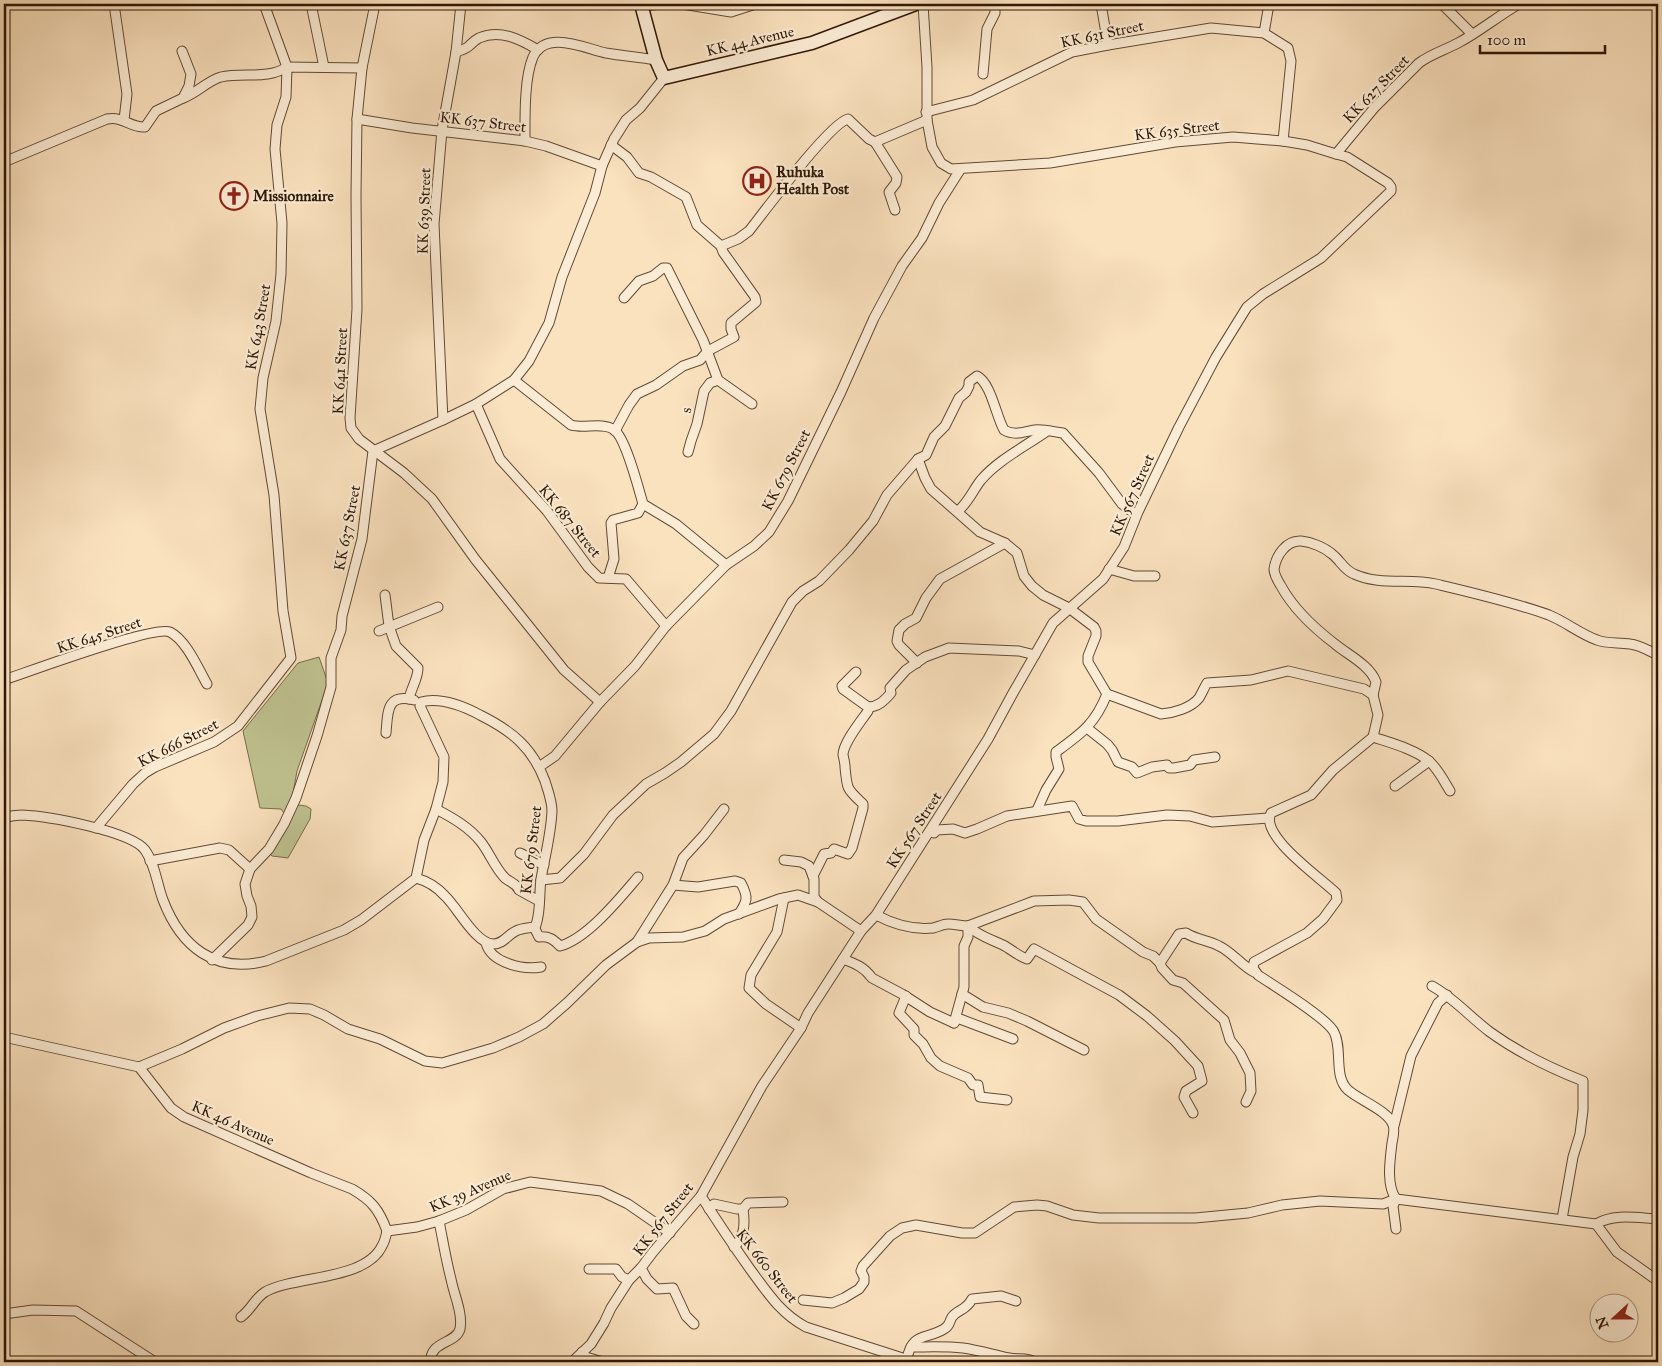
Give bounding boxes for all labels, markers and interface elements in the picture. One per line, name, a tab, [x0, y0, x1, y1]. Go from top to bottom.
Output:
street label: KK 631 Street	[1059, 16, 1146, 52]
street label: KK 44 Avenue	[704, 22, 796, 60]
scale bar	[1480, 22, 1604, 54]
text: 100 m	[1487, 31, 1527, 49]
street label: KK 627 Street	[1339, 51, 1413, 127]
street label: KK 637 Street	[439, 108, 528, 136]
street label: KK 635 Street	[1133, 116, 1221, 144]
place label: Ruhuka Health Post	[776, 163, 850, 198]
hospital icon: Ruhuka Health Post	[742, 166, 772, 196]
street label: KK 639 Street	[413, 167, 435, 255]
church icon: Missionnaire	[219, 181, 249, 211]
place label: Missionnaire	[253, 187, 334, 205]
street label: KK 643 Street	[242, 282, 275, 371]
street label: KK 641 Street	[329, 326, 351, 415]
street label: s	[677, 406, 695, 414]
street label: KK 679 Street	[758, 426, 814, 514]
street label: KK 567 Street	[1106, 451, 1158, 539]
street label: KK 687 Street	[535, 481, 605, 562]
street label: KK 637 Street	[330, 483, 364, 572]
street label: KK 645 Street	[54, 613, 144, 657]
street label: KK 666 Street	[135, 715, 222, 771]
street label: KK 567 Street	[883, 788, 946, 872]
street label: KK 679 Street	[517, 804, 545, 895]
street label: KK 46 Avenue	[189, 1097, 277, 1149]
street label: KK 39 Avenue	[427, 1166, 513, 1216]
street label: KK 567 Street	[629, 1178, 698, 1259]
street label: KK 660 Street	[732, 1225, 802, 1307]
north arrow	[1590, 1294, 1640, 1344]
text: N	[1592, 1314, 1612, 1331]

